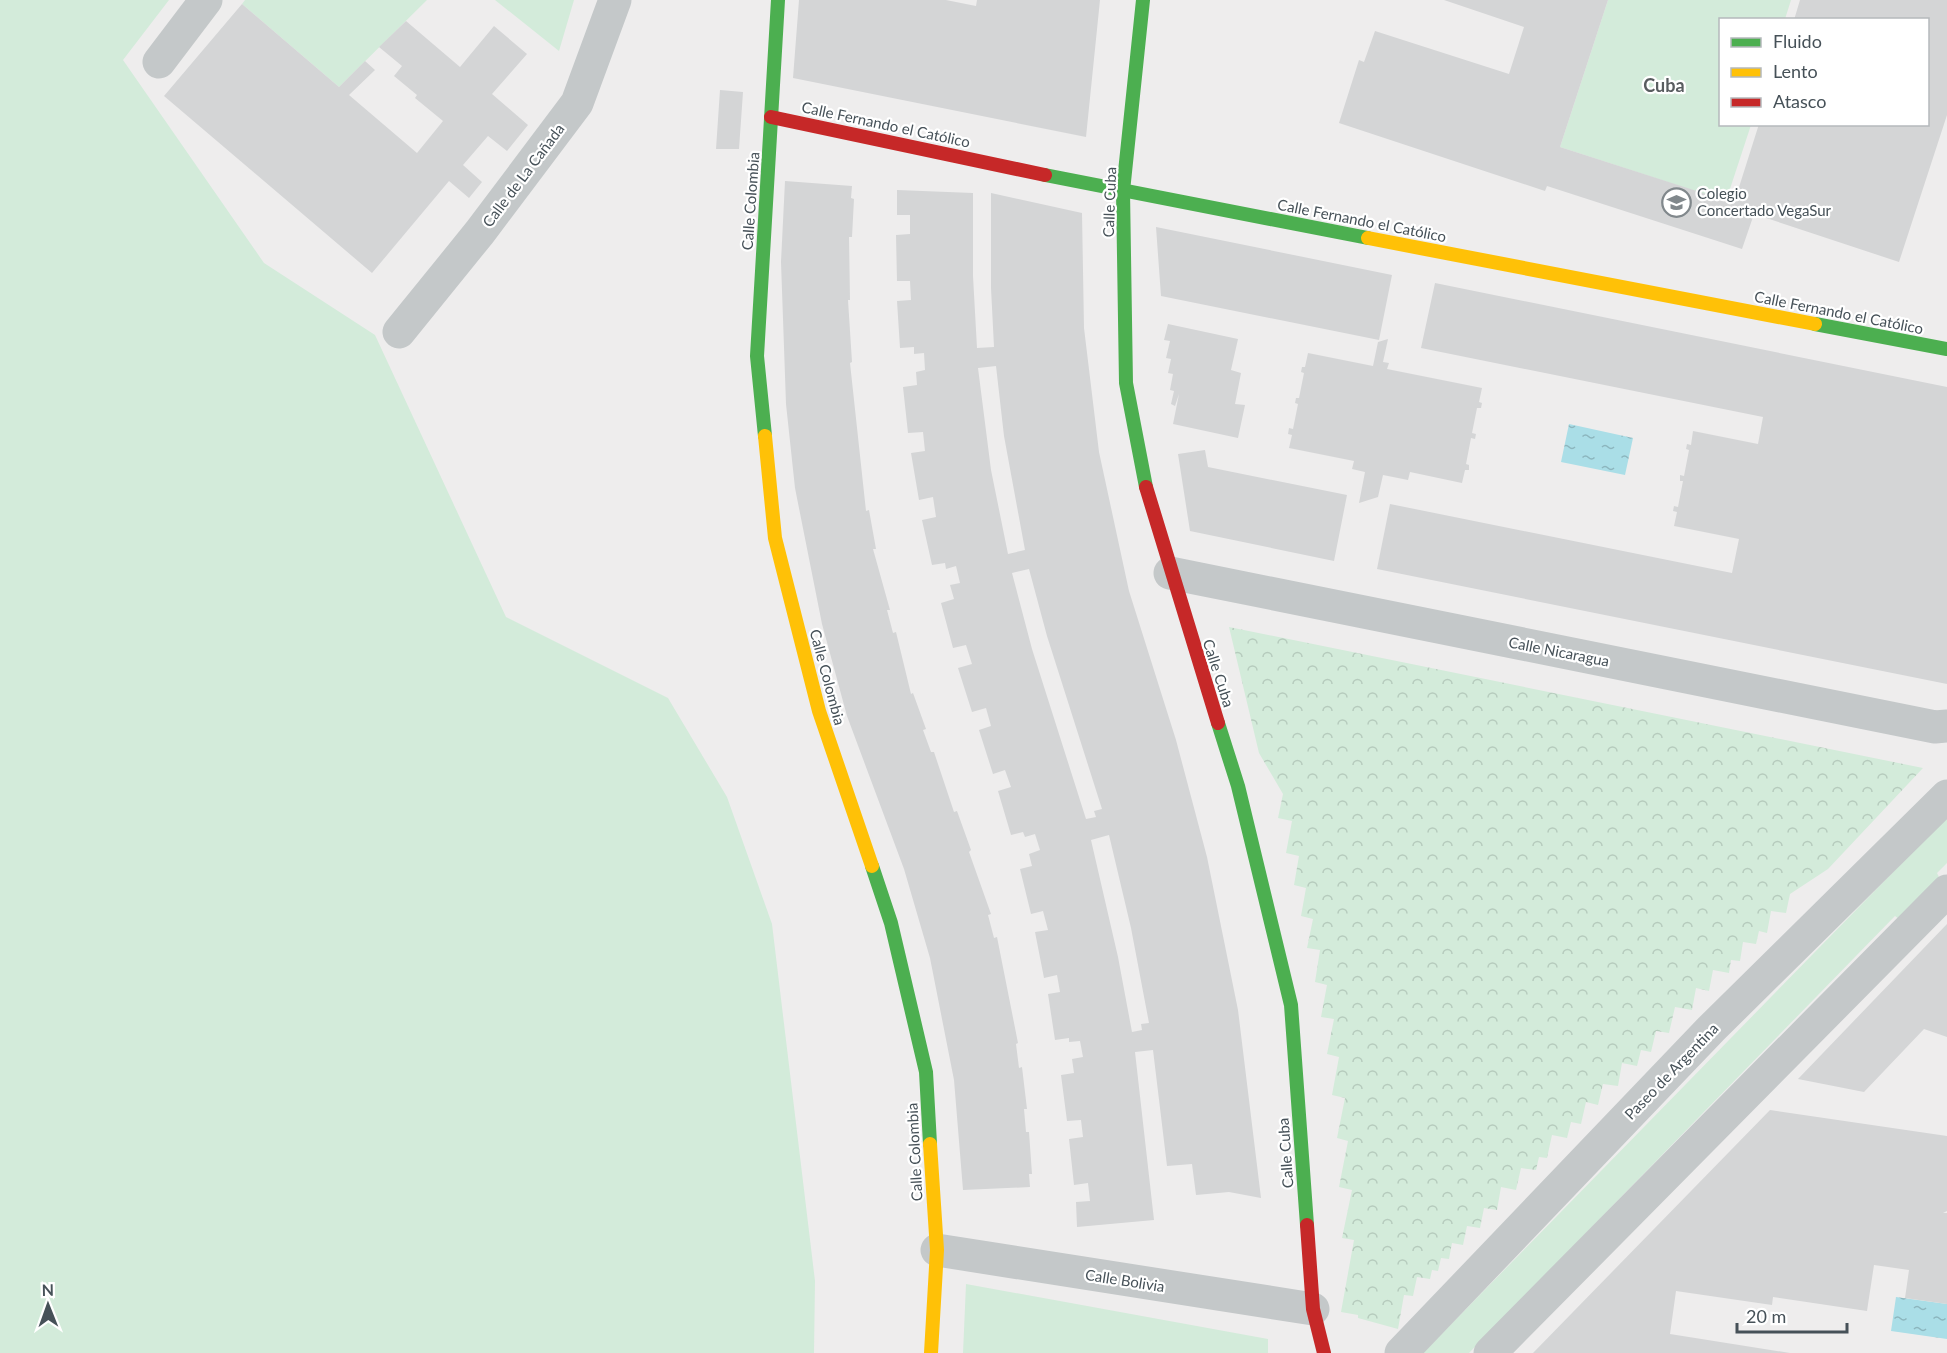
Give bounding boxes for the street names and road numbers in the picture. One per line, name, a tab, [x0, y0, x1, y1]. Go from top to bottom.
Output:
street label: Calle Fernando el Católico	[800, 97, 972, 151]
street label: Calle de La Cañada	[478, 120, 568, 230]
street label: Calle Colombia	[738, 151, 762, 251]
street label: Calle Cuba	[1099, 166, 1119, 238]
street label: Calle Fernando el Católico	[1276, 195, 1448, 245]
street label: Calle Fernando el Católico	[1753, 287, 1925, 337]
street label: Calle Colombia	[807, 627, 849, 727]
street label: Calle Nicaragua	[1507, 632, 1611, 670]
street label: Calle Cuba	[1200, 637, 1238, 709]
street label: Paseo de Argentina	[1620, 1019, 1722, 1123]
street label: Calle Colombia	[902, 1102, 926, 1202]
street label: Calle Cuba	[1274, 1117, 1296, 1189]
street label: Calle Bolivia	[1084, 1265, 1166, 1295]

